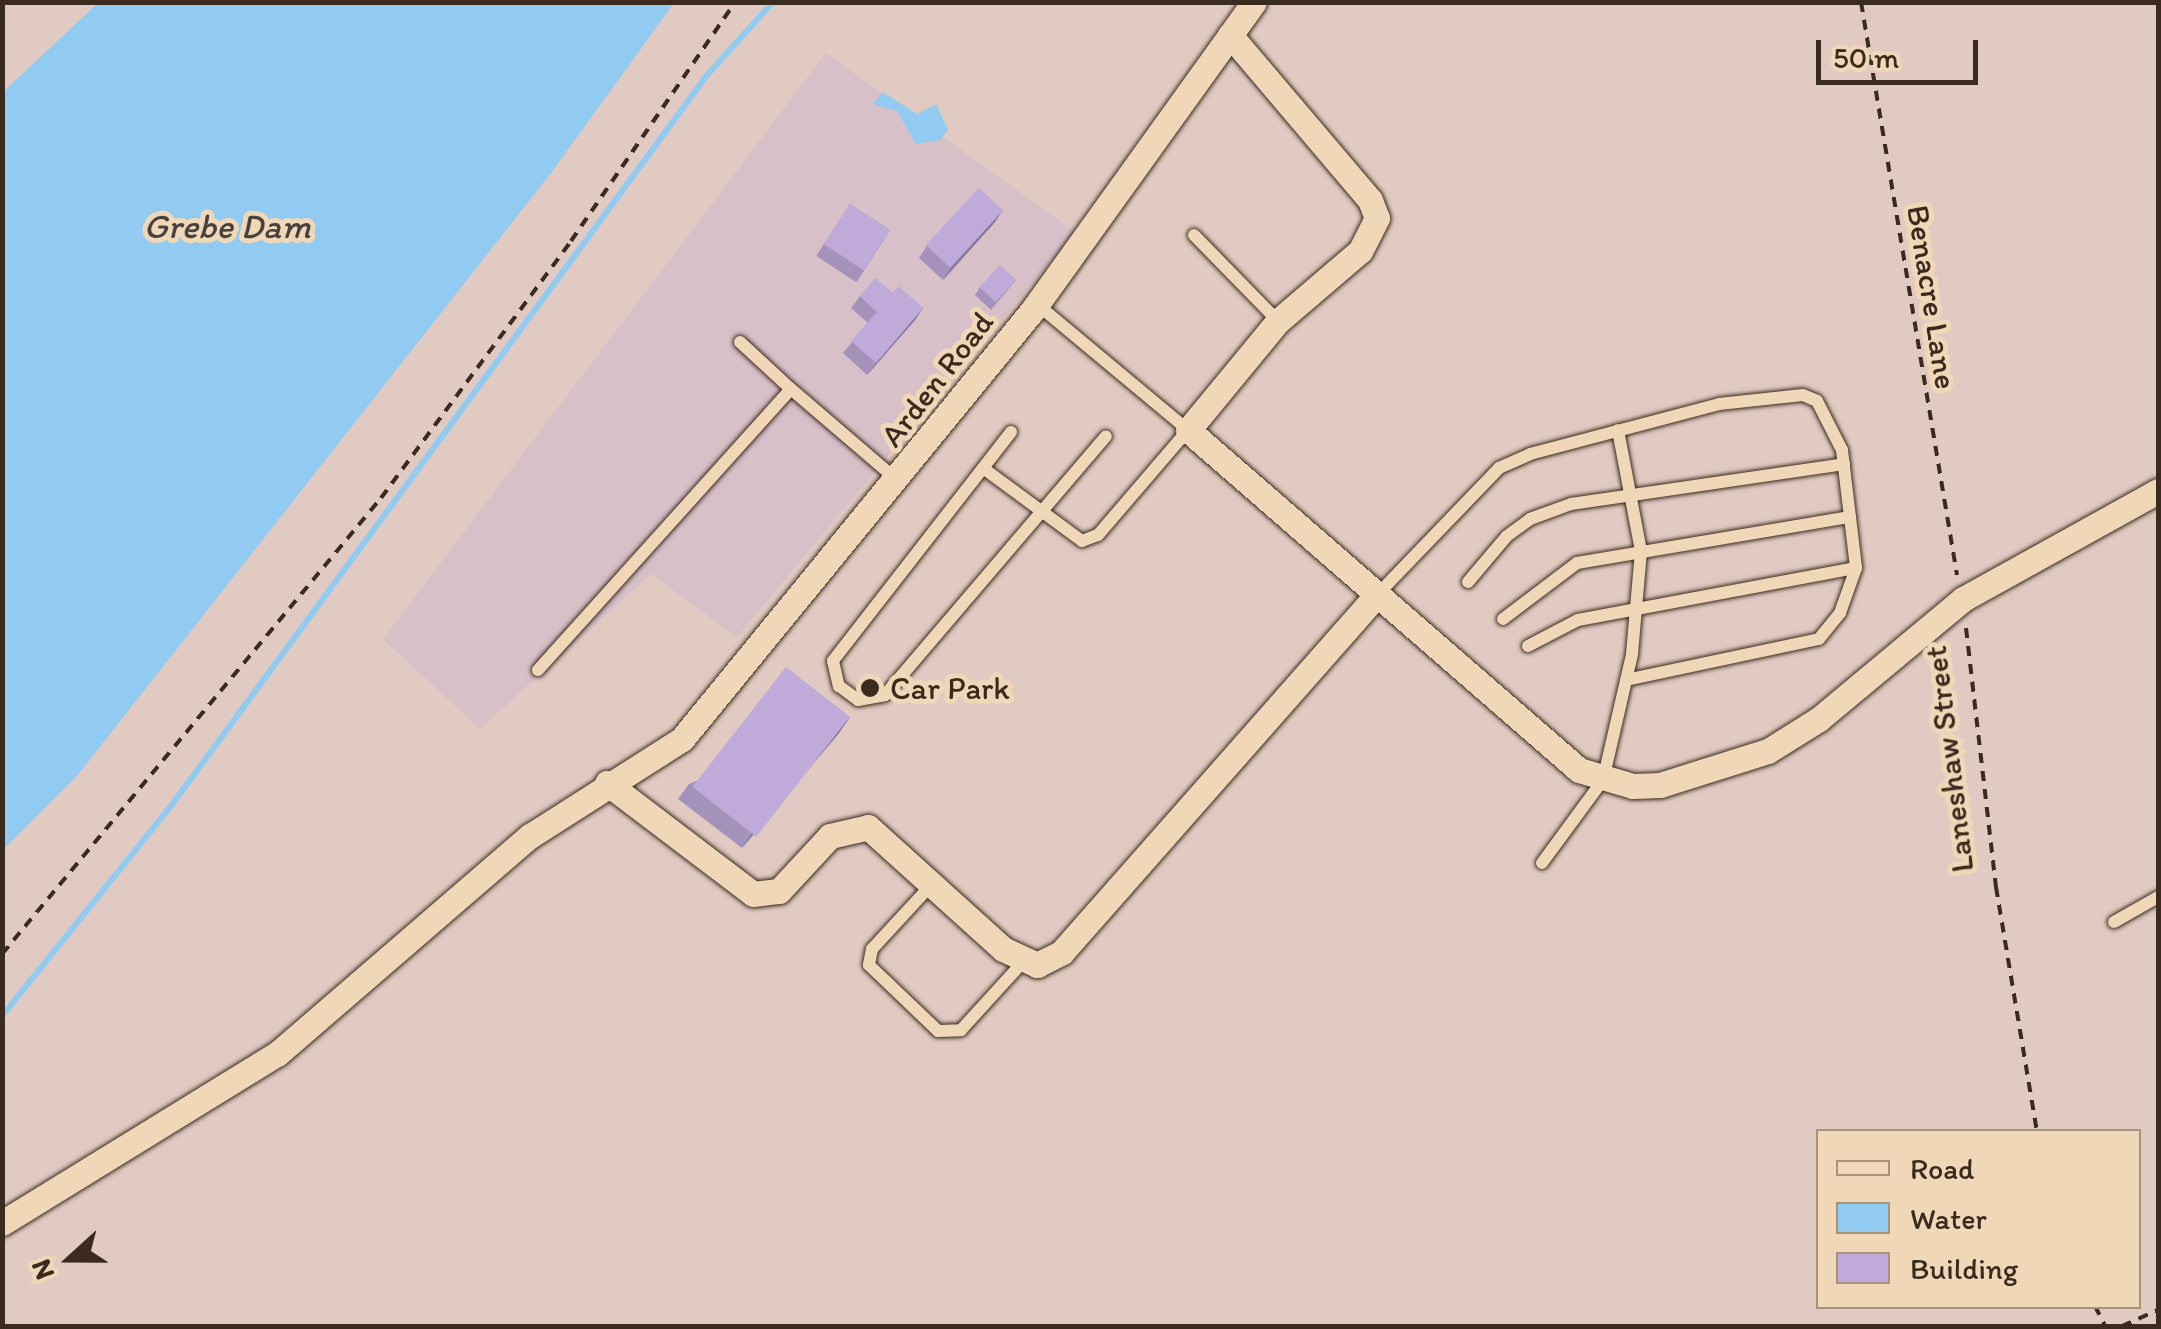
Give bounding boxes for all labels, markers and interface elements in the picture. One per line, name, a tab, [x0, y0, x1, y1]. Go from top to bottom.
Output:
scale bar	[1821, 20, 1984, 82]
text: 50 m	[1833, 39, 1899, 76]
street label: Benacre Lane	[1899, 202, 1965, 392]
water label: Grebe Dam	[143, 205, 311, 247]
street label: Arden Road	[873, 304, 1001, 454]
street label: Laneshaw Street	[1916, 644, 1982, 874]
place label: Car Park	[890, 669, 1010, 707]
marker: Car Park	[859, 677, 881, 699]
legend	[1816, 1129, 2141, 1309]
text: Road	[1910, 1150, 1975, 1187]
text: Water	[1910, 1200, 1987, 1237]
north arrow	[20, 1209, 120, 1309]
text: Building	[1910, 1250, 2018, 1287]
text: N	[23, 1255, 61, 1285]

